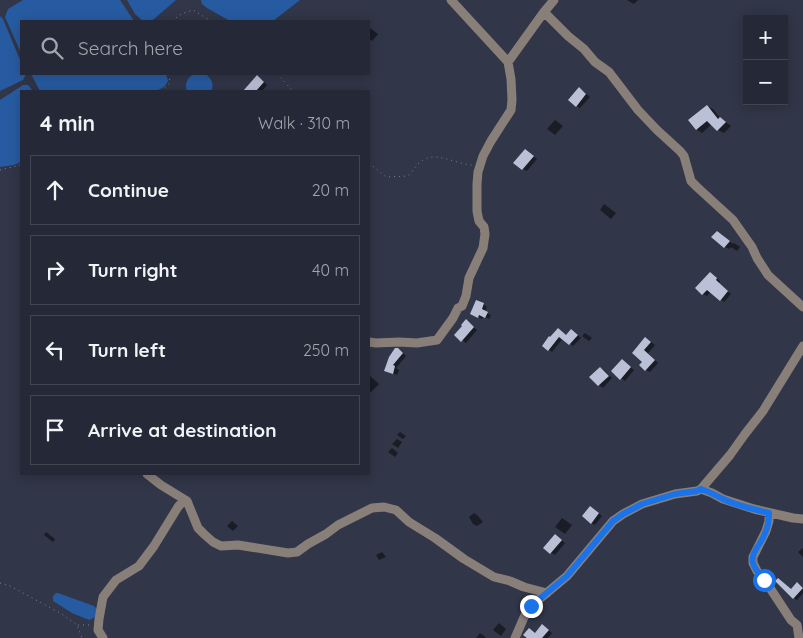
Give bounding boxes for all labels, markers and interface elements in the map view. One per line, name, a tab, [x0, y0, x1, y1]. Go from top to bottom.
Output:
map controls	[743, 15, 788, 105]
button: +	[743, 15, 788, 60]
search box	[20, 20, 370, 75]
icon: search	[38, 34, 66, 62]
text: Search here	[78, 36, 183, 60]
button: −	[743, 60, 788, 105]
text: 4 min	[40, 110, 95, 136]
text: Walk · 310 m	[258, 113, 350, 133]
icon: ahead	[41, 176, 69, 204]
text: Continue	[88, 178, 169, 202]
text: 20 m	[312, 180, 349, 200]
icon: right	[41, 256, 69, 284]
text: Turn right	[88, 258, 177, 282]
text: 40 m	[312, 260, 349, 280]
icon: left	[41, 336, 69, 364]
text: Turn left	[88, 338, 166, 362]
text: 250 m	[303, 340, 349, 360]
icon: arrive	[41, 416, 69, 444]
text: Arrive at destination	[88, 418, 277, 442]
route start	[753, 569, 776, 592]
route end	[520, 595, 543, 618]

